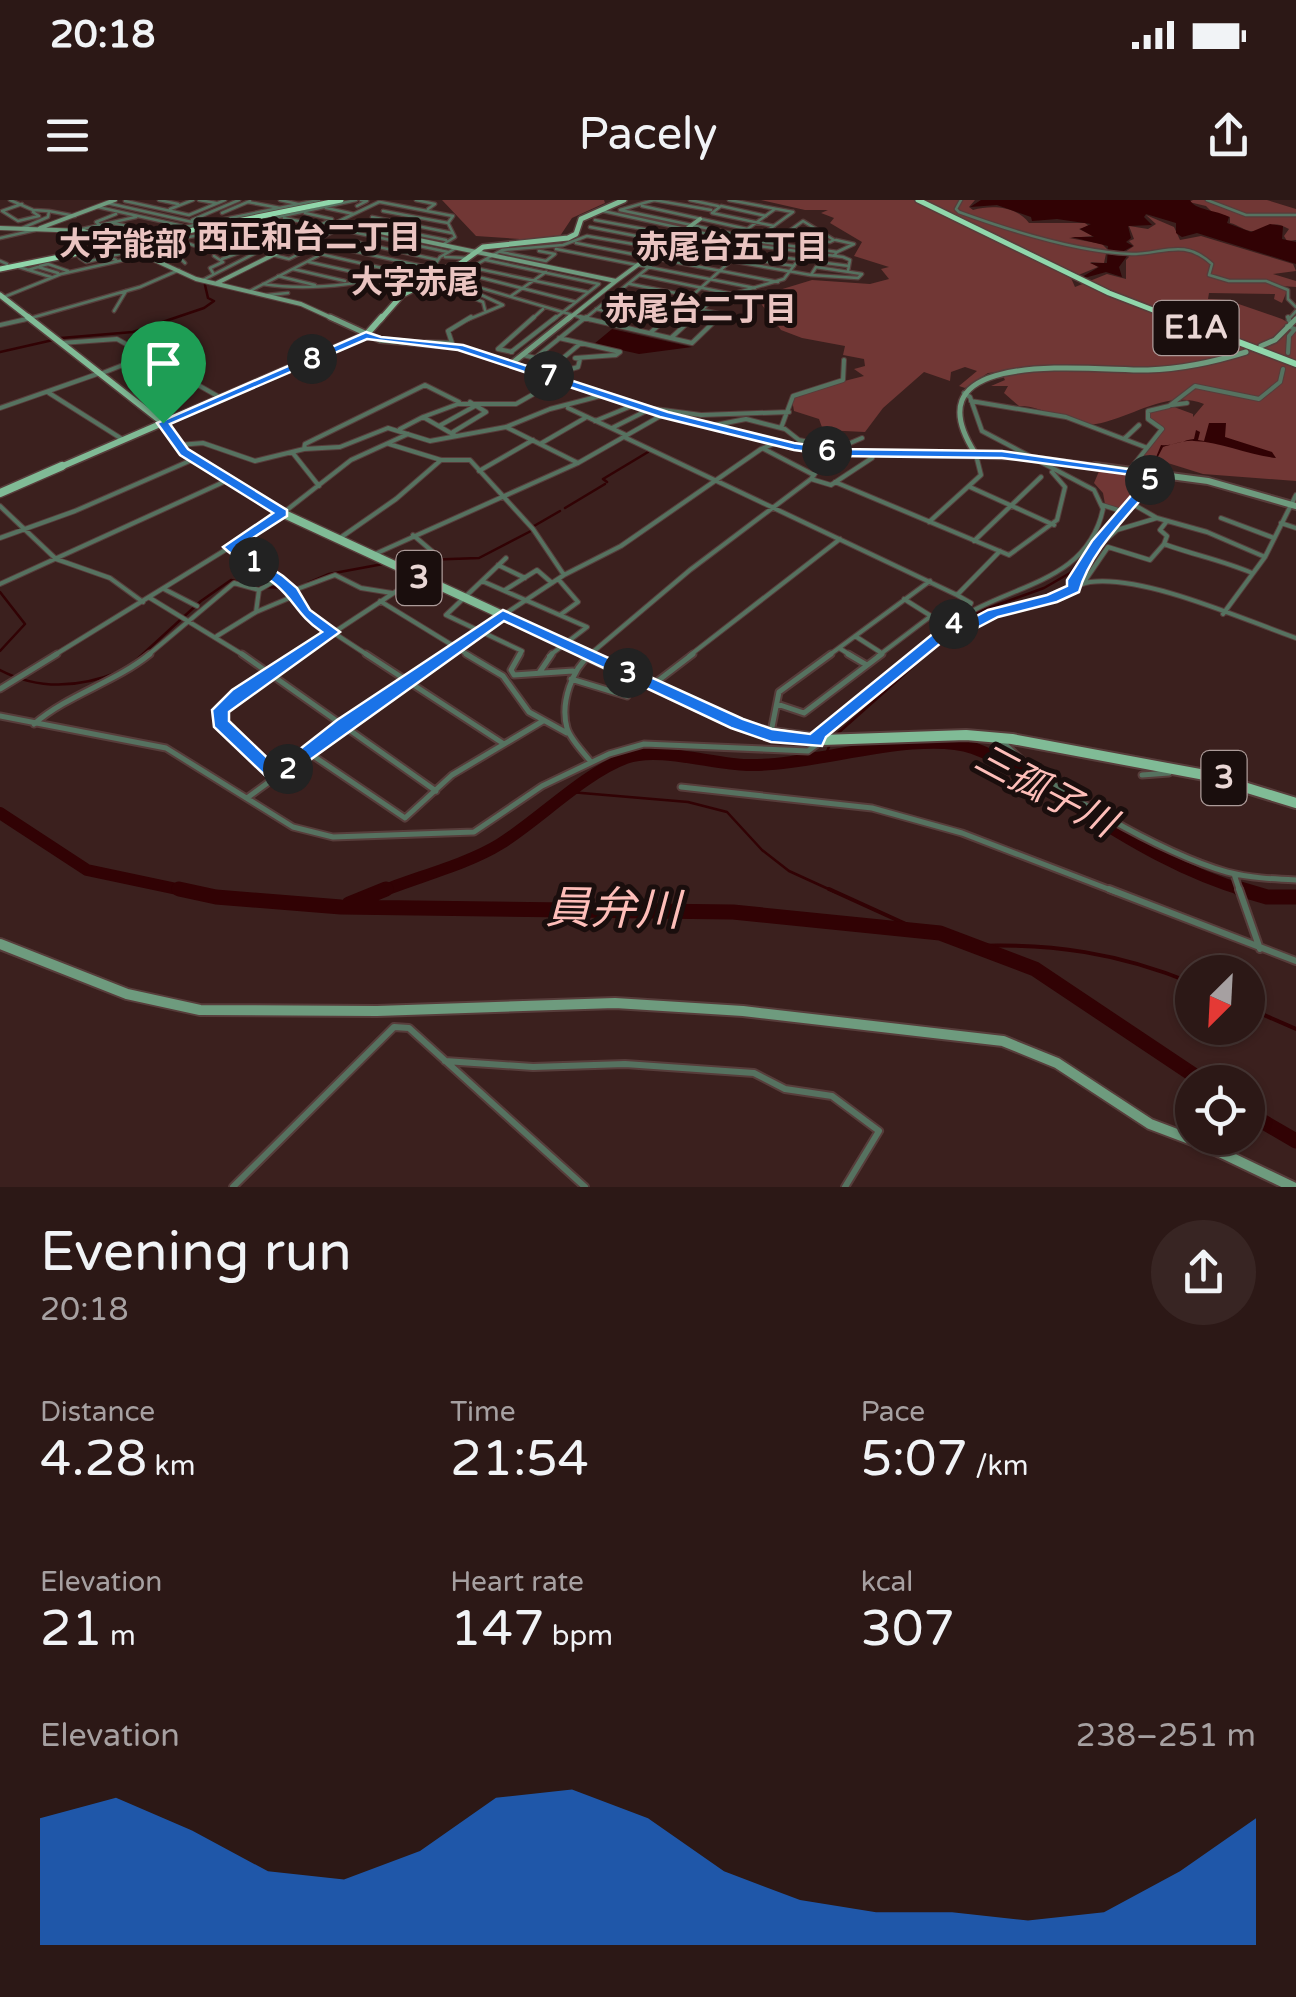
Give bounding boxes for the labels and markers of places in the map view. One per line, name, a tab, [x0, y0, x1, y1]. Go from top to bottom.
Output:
pin	[121, 321, 206, 424]
pin: 8	[287, 334, 337, 384]
pin: 7	[524, 351, 574, 401]
pin: 6	[802, 426, 852, 476]
pin: 5	[1125, 455, 1175, 505]
pin: 1	[229, 537, 279, 587]
pin: 4	[929, 599, 979, 649]
pin: 3	[603, 648, 653, 698]
pin: 2	[263, 744, 313, 794]

